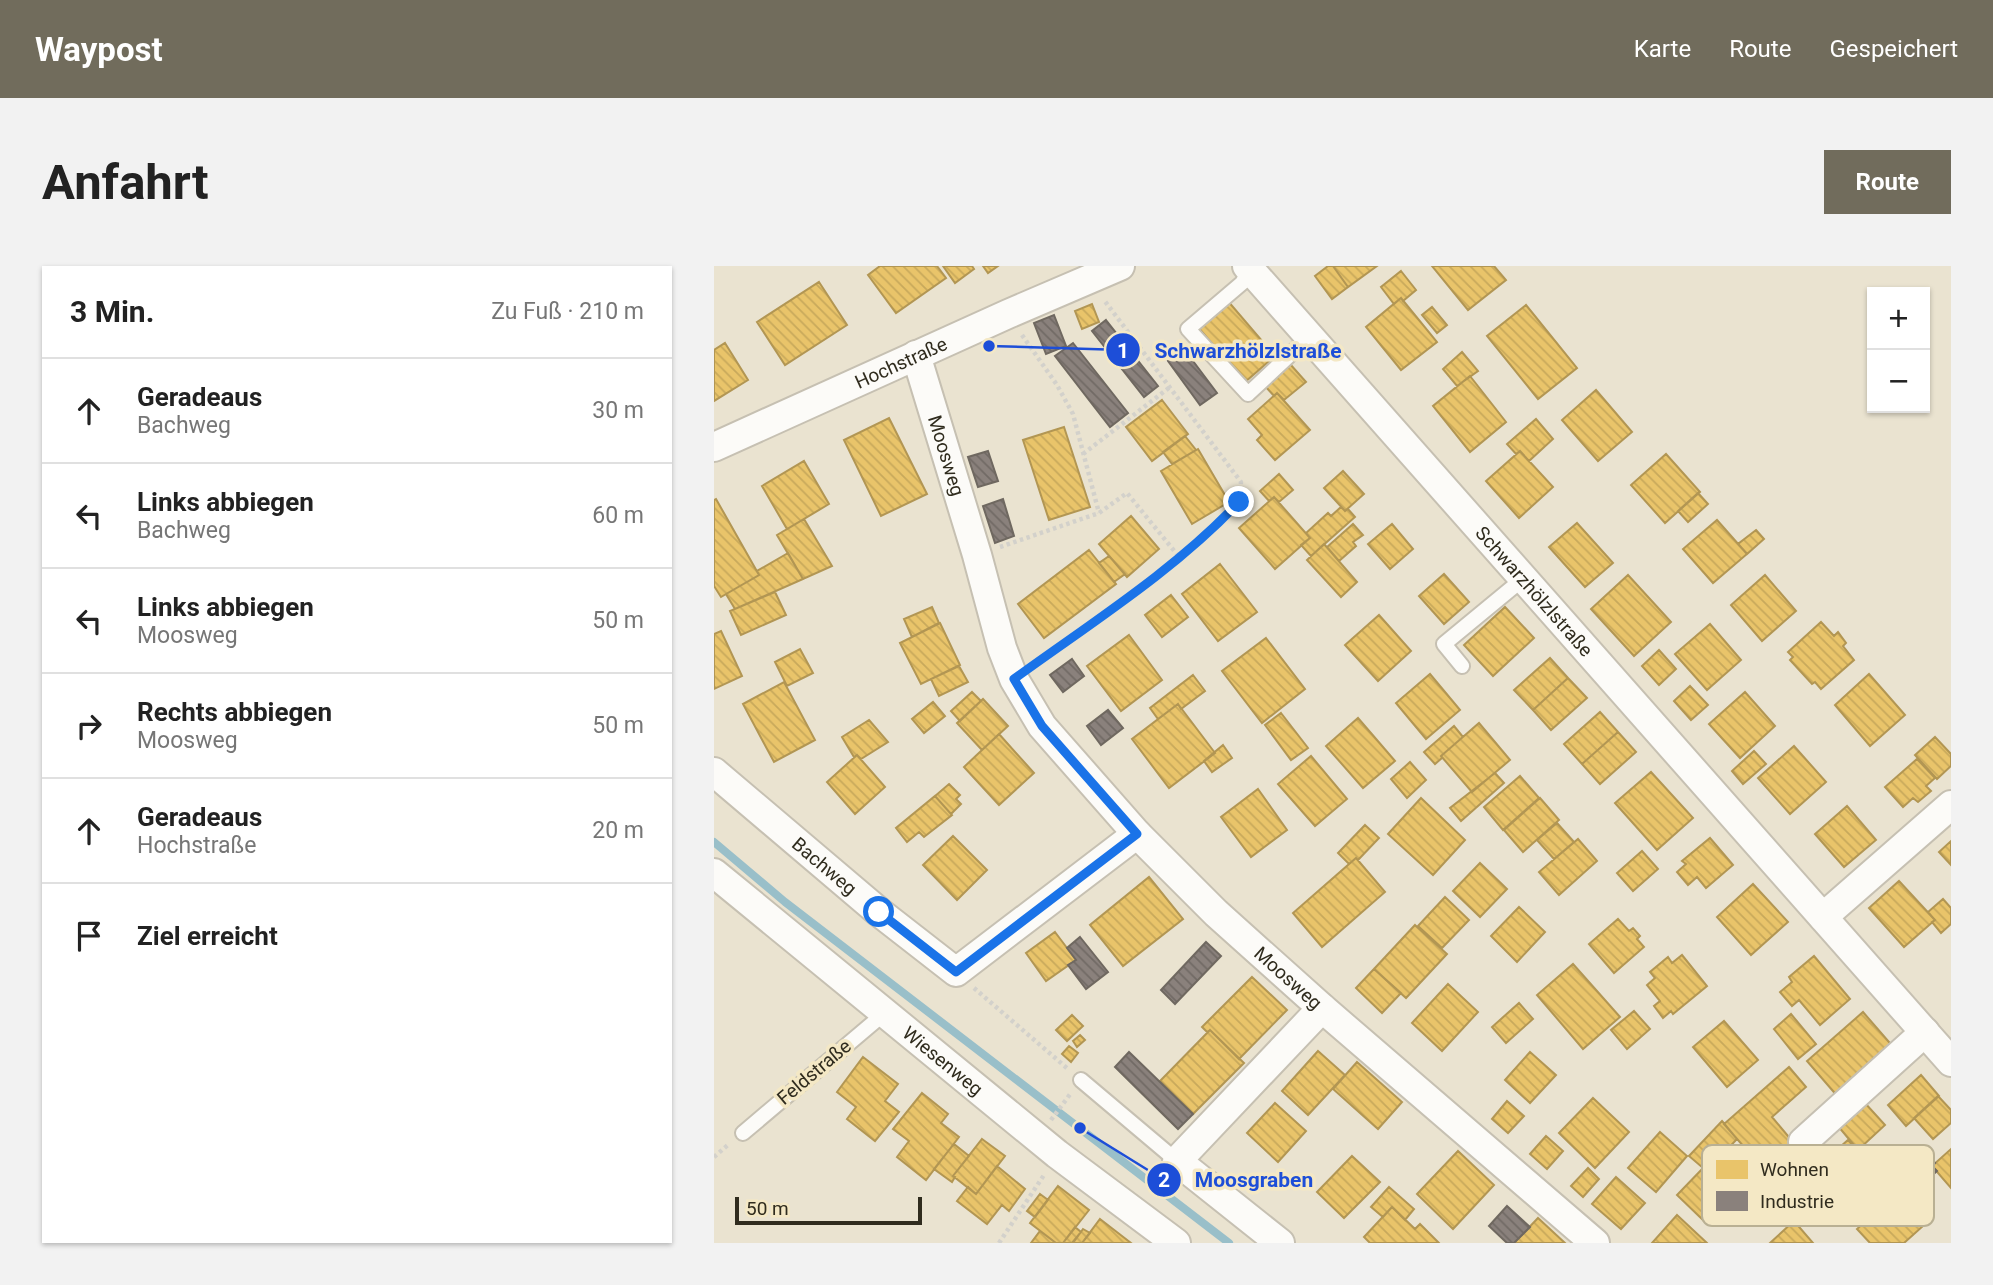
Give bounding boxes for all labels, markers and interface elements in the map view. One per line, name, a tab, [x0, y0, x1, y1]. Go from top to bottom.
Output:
text: Waypost	[35, 30, 163, 69]
text: Karte	[1634, 35, 1691, 63]
text: Route	[1729, 35, 1791, 63]
text: Gespeichert	[1829, 35, 1958, 63]
button: Route	[1824, 150, 1951, 214]
text: Anfahrt	[42, 154, 209, 211]
map controls	[1867, 287, 1930, 413]
button: +	[1867, 287, 1930, 350]
text: 3 Min.	[70, 294, 154, 329]
text: Zu Fuß · 210 m	[491, 298, 644, 325]
callout: Schwarzhölzlstraße	[1106, 329, 1356, 371]
street label: Hochstraße	[851, 332, 950, 393]
text: 1	[1117, 339, 1129, 363]
text: Schwarzhölzlstraße	[1154, 339, 1342, 363]
button: −	[1867, 350, 1930, 413]
text: Geradeaus	[137, 382, 262, 412]
icon: ahead	[70, 392, 108, 430]
text: 30 m	[592, 397, 644, 424]
text: Bachweg	[137, 412, 231, 439]
street label: Moosweg	[924, 412, 970, 499]
route end	[1223, 486, 1254, 517]
text: Links abbiegen	[137, 487, 314, 517]
icon: left	[70, 497, 108, 535]
text: 60 m	[592, 502, 644, 529]
text: Bachweg	[137, 517, 231, 544]
street label: Schwarzhölzlstraße	[1471, 521, 1598, 661]
text: Links abbiegen	[137, 592, 314, 622]
icon: left	[70, 602, 108, 640]
text: 50 m	[592, 607, 644, 634]
text: Moosweg	[137, 622, 238, 649]
text: Rechts abbiegen	[137, 697, 332, 727]
icon: right	[70, 707, 108, 745]
text: 50 m	[592, 712, 644, 739]
text: Moosweg	[137, 727, 238, 754]
text: Geradeaus	[137, 802, 262, 832]
icon: ahead	[70, 812, 108, 850]
text: 20 m	[592, 817, 644, 844]
text: Hochstraße	[137, 832, 256, 859]
street label: Bachweg	[788, 832, 862, 900]
route start	[863, 896, 894, 927]
icon: arrive	[70, 917, 108, 955]
text: Ziel erreicht	[137, 921, 278, 951]
street label: Moosweg	[1250, 941, 1327, 1014]
street label: Wiesenweg	[898, 1021, 988, 1100]
street label: Feldstraße	[772, 1034, 856, 1110]
legend	[1702, 1145, 1934, 1226]
text: Wohnen	[1760, 1158, 1829, 1181]
callout: Moosgraben	[1146, 1159, 1327, 1201]
text: 2	[1158, 1168, 1170, 1192]
text: Moosgraben	[1195, 1168, 1313, 1192]
text: Industrie	[1760, 1190, 1834, 1213]
scale bar	[735, 1194, 922, 1226]
text: 50 m	[746, 1197, 789, 1220]

